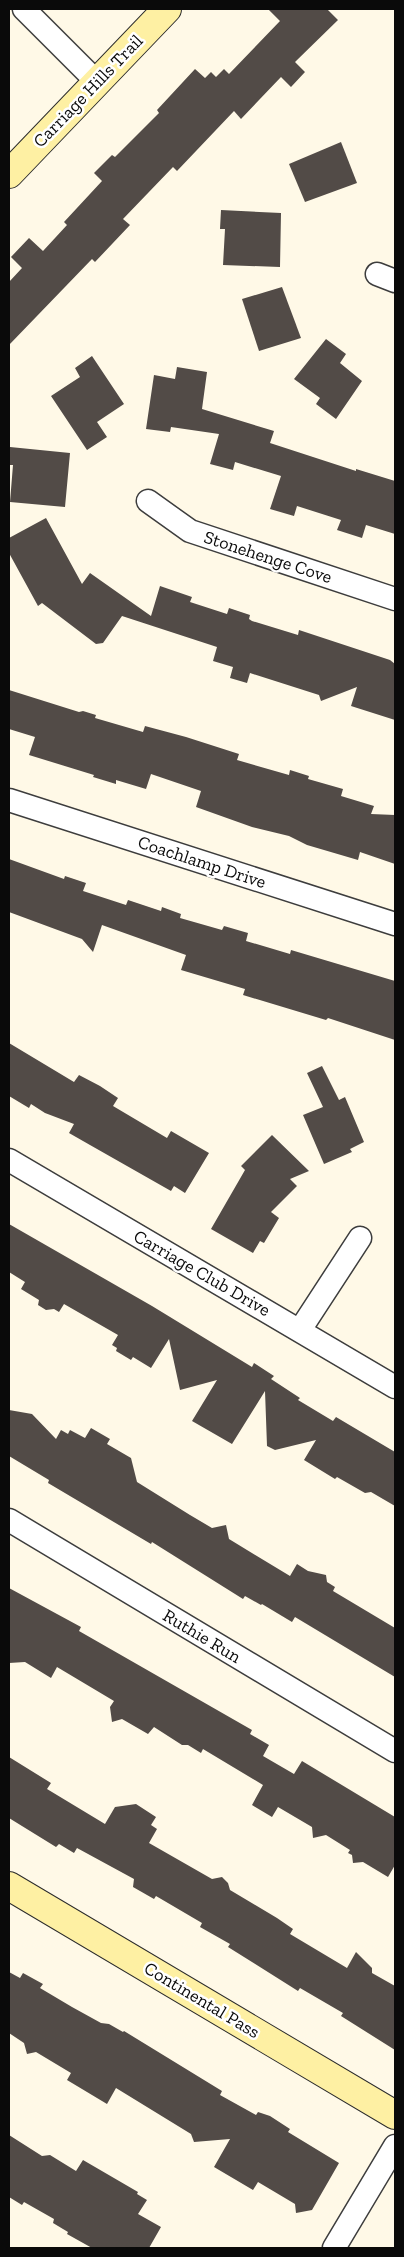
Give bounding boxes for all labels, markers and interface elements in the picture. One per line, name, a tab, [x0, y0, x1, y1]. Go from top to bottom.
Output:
street label: Carriage Hills Trail	[29, 30, 148, 152]
street label: Stonehenge Cove	[201, 526, 335, 588]
street label: Coachlamp Drive	[135, 831, 269, 893]
street label: Carriage Club Drive	[130, 1225, 274, 1321]
street label: Ruthie Run	[159, 1604, 246, 1668]
street label: Continental Pass	[140, 1957, 264, 2043]

